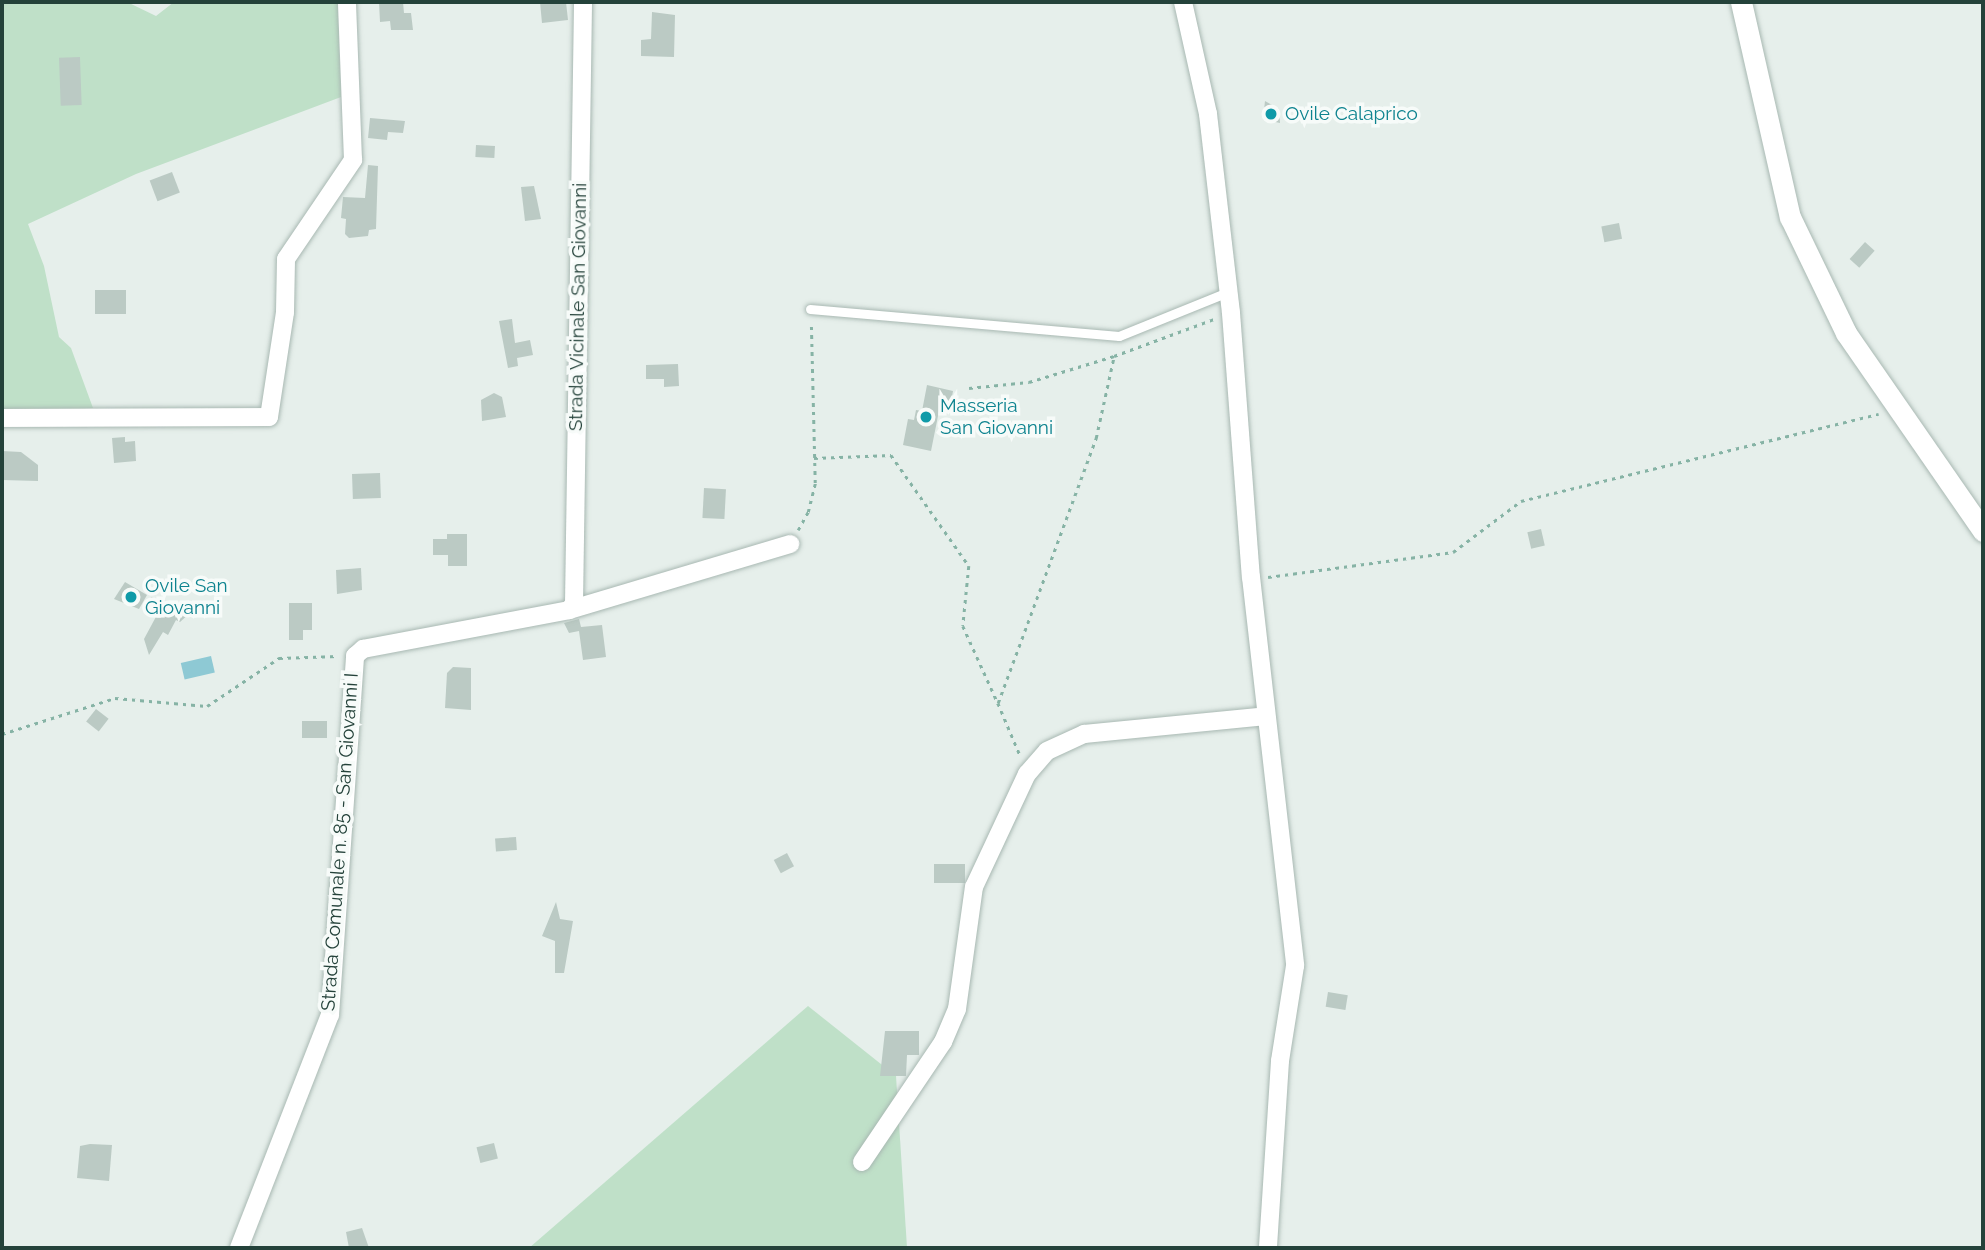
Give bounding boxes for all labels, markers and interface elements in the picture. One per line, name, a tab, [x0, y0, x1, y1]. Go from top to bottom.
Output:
place label: Ovile Calaprico	[1285, 103, 1418, 125]
marker: Ovile Calaprico	[1263, 106, 1279, 122]
street label: Strada Vicinale San Giovanni	[564, 182, 592, 432]
place label: Masseria San Giovanni	[940, 395, 1053, 439]
marker: Masseria San Giovanni	[918, 409, 934, 425]
place label: Ovile San Giovanni	[145, 575, 228, 619]
marker: Ovile San Giovanni	[123, 589, 139, 605]
street label: Strada Comunale n. 85 - San Giovanni I	[317, 672, 363, 1012]

